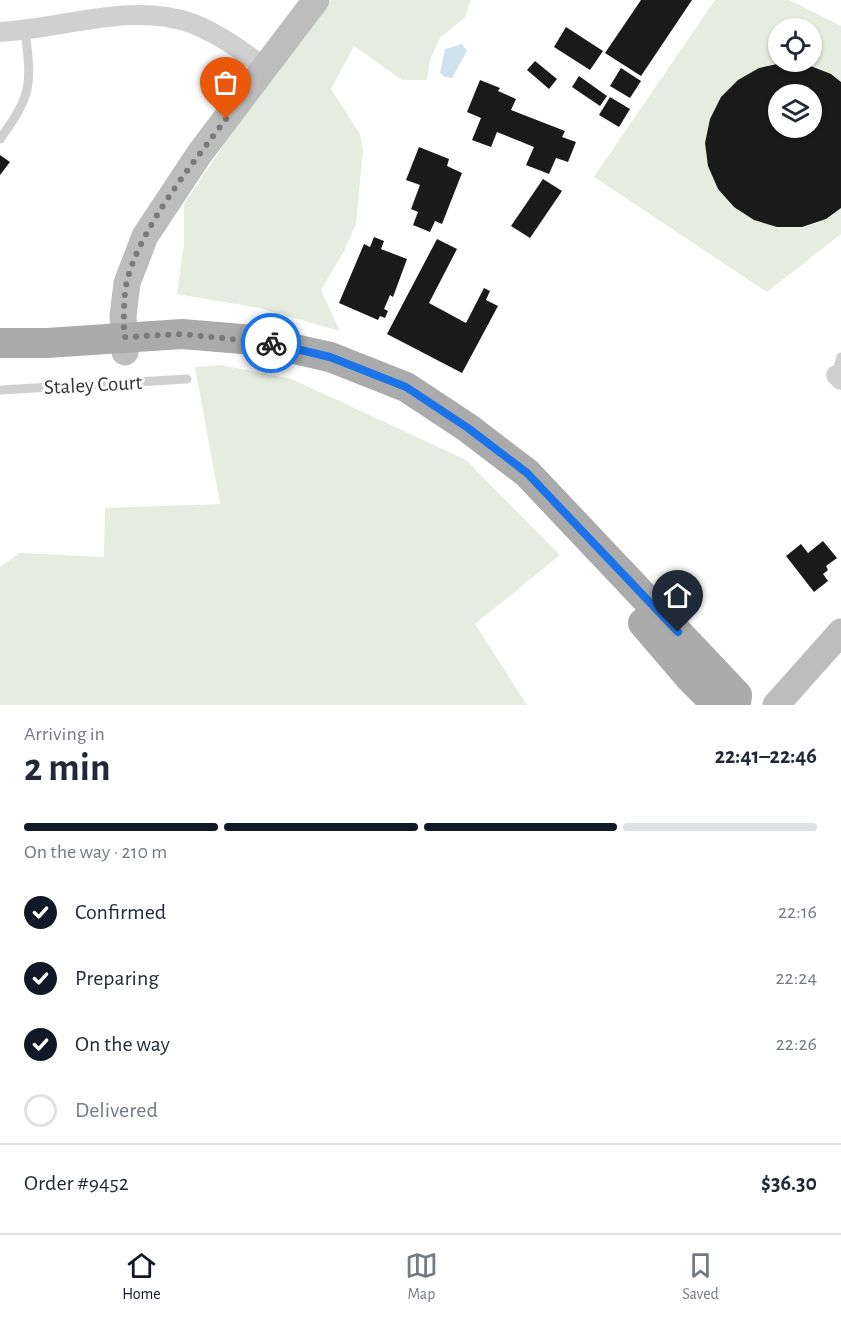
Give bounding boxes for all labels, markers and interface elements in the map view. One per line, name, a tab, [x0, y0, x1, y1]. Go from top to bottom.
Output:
map controls	[768, 18, 822, 138]
button: locate	[768, 18, 822, 72]
pin	[200, 57, 251, 119]
icon: bag	[209, 66, 242, 99]
button: layers	[768, 84, 822, 138]
courier	[241, 313, 301, 373]
icon: bike	[255, 327, 288, 360]
street label: Staley Court	[43, 372, 143, 398]
pin	[652, 570, 703, 632]
icon: home	[661, 579, 694, 612]
text: Arriving in	[24, 724, 105, 744]
text: 22:41–22:46	[715, 745, 817, 767]
text: 2 min	[24, 749, 111, 788]
text: On the way · 210 m	[24, 842, 167, 862]
icon: check	[24, 896, 57, 929]
text: Confirmed	[75, 901, 166, 923]
text: 22:16	[778, 902, 817, 922]
icon: check	[24, 962, 57, 995]
text: Preparing	[75, 967, 159, 989]
text: 22:24	[776, 968, 817, 988]
icon: check	[24, 1028, 57, 1061]
text: On the way	[75, 1033, 170, 1055]
text: 22:26	[776, 1034, 817, 1054]
text: Delivered	[75, 1099, 158, 1121]
text: Order #9452	[24, 1172, 129, 1194]
text: $36.30	[761, 1172, 817, 1194]
tab: Home	[122, 1249, 161, 1304]
tab: Map	[405, 1249, 438, 1304]
tab: Saved	[682, 1249, 719, 1304]

